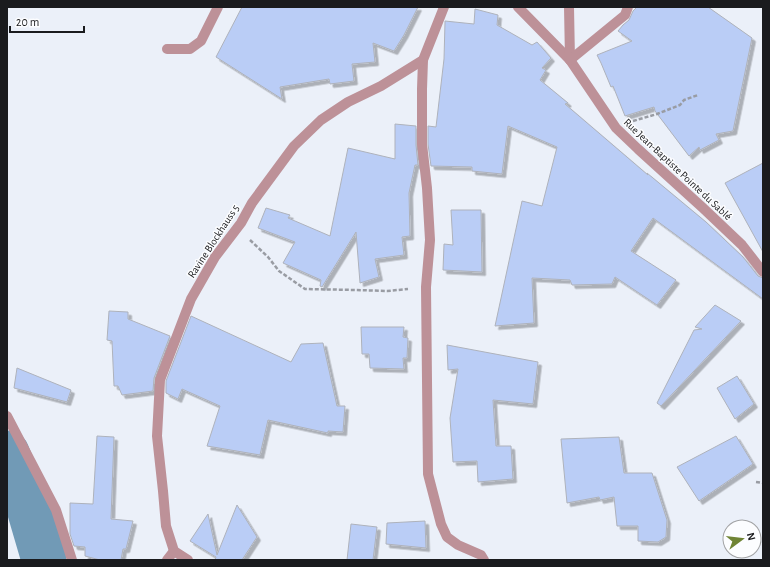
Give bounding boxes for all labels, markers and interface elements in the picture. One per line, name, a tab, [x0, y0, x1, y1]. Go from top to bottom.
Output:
scale bar	[10, 8, 84, 34]
text: 20 m	[16, 16, 39, 28]
street label: Rue Jean-Baptiste Pointe du Sablé	[622, 116, 734, 222]
street label: Ravine Blockhauss 5	[186, 202, 241, 280]
north arrow	[722, 519, 762, 559]
text: N	[745, 531, 757, 542]

